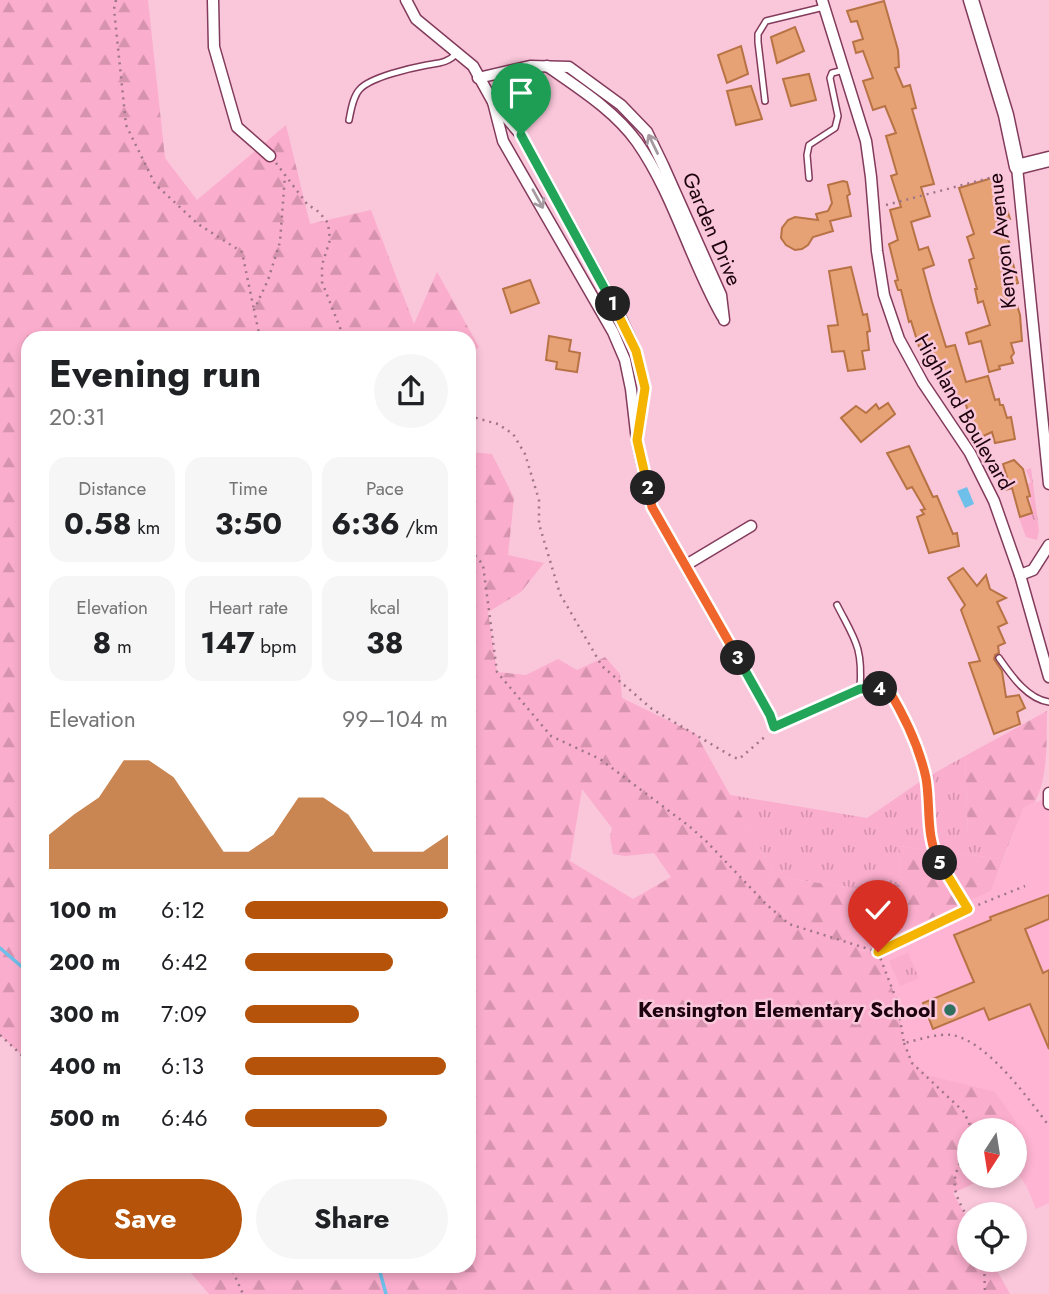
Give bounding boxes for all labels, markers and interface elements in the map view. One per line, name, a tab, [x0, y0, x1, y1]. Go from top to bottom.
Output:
pin	[491, 63, 551, 135]
icon: arrive	[502, 74, 540, 112]
one-way arrow	[646, 134, 660, 155]
street label: Garden Drive	[675, 168, 749, 290]
street label: Kenyon Avenue	[980, 172, 1024, 310]
one-way arrow	[531, 189, 545, 209]
pin: 1	[596, 286, 630, 322]
text: 1	[608, 290, 617, 317]
street label: Highland Boulevard	[907, 328, 1021, 496]
text: Evening run	[49, 346, 261, 401]
button: share	[374, 354, 448, 428]
text: 20:31	[49, 400, 106, 434]
pin: 2	[630, 470, 666, 505]
text: 2	[641, 474, 654, 501]
text: Distance	[78, 475, 146, 502]
text: Time	[229, 475, 268, 502]
text: Pace	[366, 475, 404, 502]
text: 0.58	[64, 502, 132, 545]
text: 3:50	[215, 502, 282, 545]
text: 6:36	[331, 502, 400, 545]
text: km	[132, 514, 160, 541]
text: /km	[400, 514, 438, 541]
text: Elevation	[76, 594, 148, 621]
text: Heart rate	[209, 594, 288, 621]
text: kcal	[369, 594, 400, 621]
text: 8	[92, 621, 111, 664]
text: 147	[200, 621, 255, 664]
text: 38	[366, 621, 404, 664]
text: m	[111, 633, 132, 660]
text: bpm	[255, 633, 297, 660]
pin: 3	[720, 640, 756, 676]
text: 3	[732, 644, 743, 671]
pin: 4	[862, 672, 898, 706]
text: 4	[873, 675, 886, 702]
text: Elevation	[49, 702, 136, 736]
text: 99–104 m	[342, 702, 448, 736]
pin: 5	[922, 846, 958, 880]
text: 5	[933, 849, 946, 876]
pin	[848, 880, 908, 952]
icon: check	[859, 891, 897, 929]
text: 100 m	[49, 893, 117, 927]
text: 6:12	[161, 893, 205, 927]
text: 200 m	[49, 945, 120, 979]
text: 6:42	[161, 945, 208, 979]
place label: Kensington Elementary School	[638, 995, 936, 1025]
text: 300 m	[49, 997, 120, 1031]
text: 7:09	[161, 997, 207, 1031]
marker: Kensington Elementary School	[942, 1002, 958, 1018]
text: 400 m	[49, 1049, 121, 1083]
text: 6:13	[161, 1049, 204, 1083]
text: 500 m	[49, 1101, 120, 1135]
text: 6:46	[161, 1101, 208, 1135]
north arrow	[957, 1118, 1027, 1188]
map controls	[957, 1118, 1027, 1272]
button: Save	[49, 1179, 242, 1259]
button: Share	[256, 1179, 448, 1259]
button: locate	[957, 1202, 1027, 1272]

